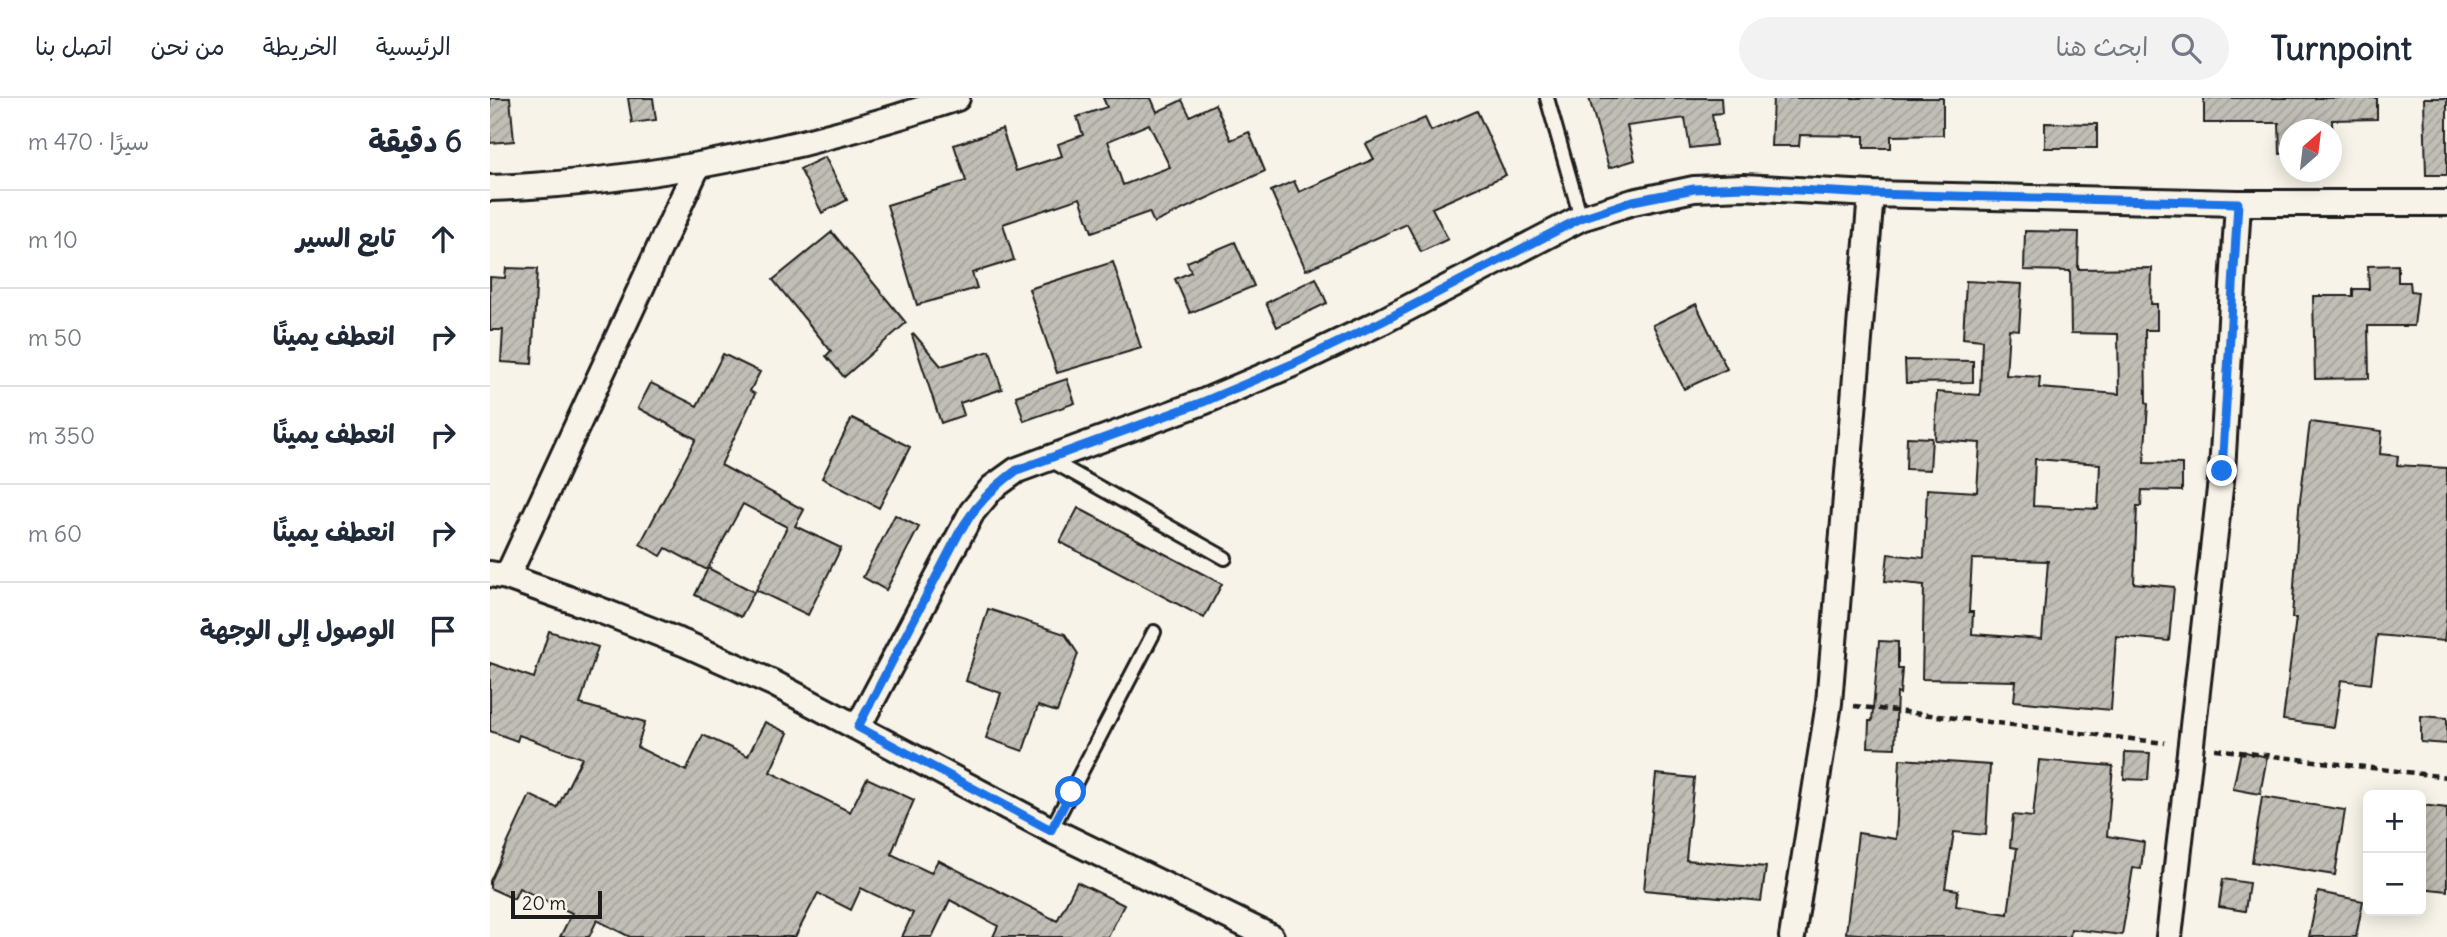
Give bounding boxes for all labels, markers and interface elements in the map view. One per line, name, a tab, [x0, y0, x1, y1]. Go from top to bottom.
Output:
search box	[1739, 17, 2229, 80]
text: Turnpoint	[2271, 27, 2412, 69]
icon: search	[2167, 29, 2205, 67]
text: ابحث هنا	[2055, 30, 2149, 63]
text: اتصل بنا	[35, 31, 113, 61]
text: من نحن	[151, 31, 225, 61]
text: الخريطة	[263, 31, 338, 61]
text: الرئيسية	[376, 31, 451, 61]
north arrow	[2279, 119, 2342, 182]
text: 6 دقيقة	[368, 122, 462, 160]
text: سيرًا · 470 m	[28, 127, 149, 156]
icon: ahead	[424, 220, 462, 258]
text: تابع السير	[296, 221, 395, 254]
text: 10 m	[28, 225, 78, 254]
icon: right	[424, 318, 462, 356]
text: انعطف يمينًا	[273, 319, 395, 352]
text: 50 m	[28, 323, 82, 352]
icon: right	[424, 416, 462, 454]
text: انعطف يمينًا	[273, 417, 395, 450]
text: 350 m	[28, 421, 95, 450]
route end	[2206, 455, 2237, 486]
icon: right	[424, 514, 462, 552]
text: انعطف يمينًا	[273, 515, 395, 548]
text: 60 m	[28, 519, 82, 548]
icon: arrive	[424, 612, 462, 650]
text: الوصول إلى الوجهة	[200, 613, 395, 646]
route start	[1055, 776, 1086, 807]
map controls	[2363, 790, 2426, 916]
button: +	[2363, 790, 2426, 853]
button: −	[2363, 853, 2426, 916]
scale bar	[511, 888, 602, 920]
text: 20 m	[522, 891, 566, 915]

